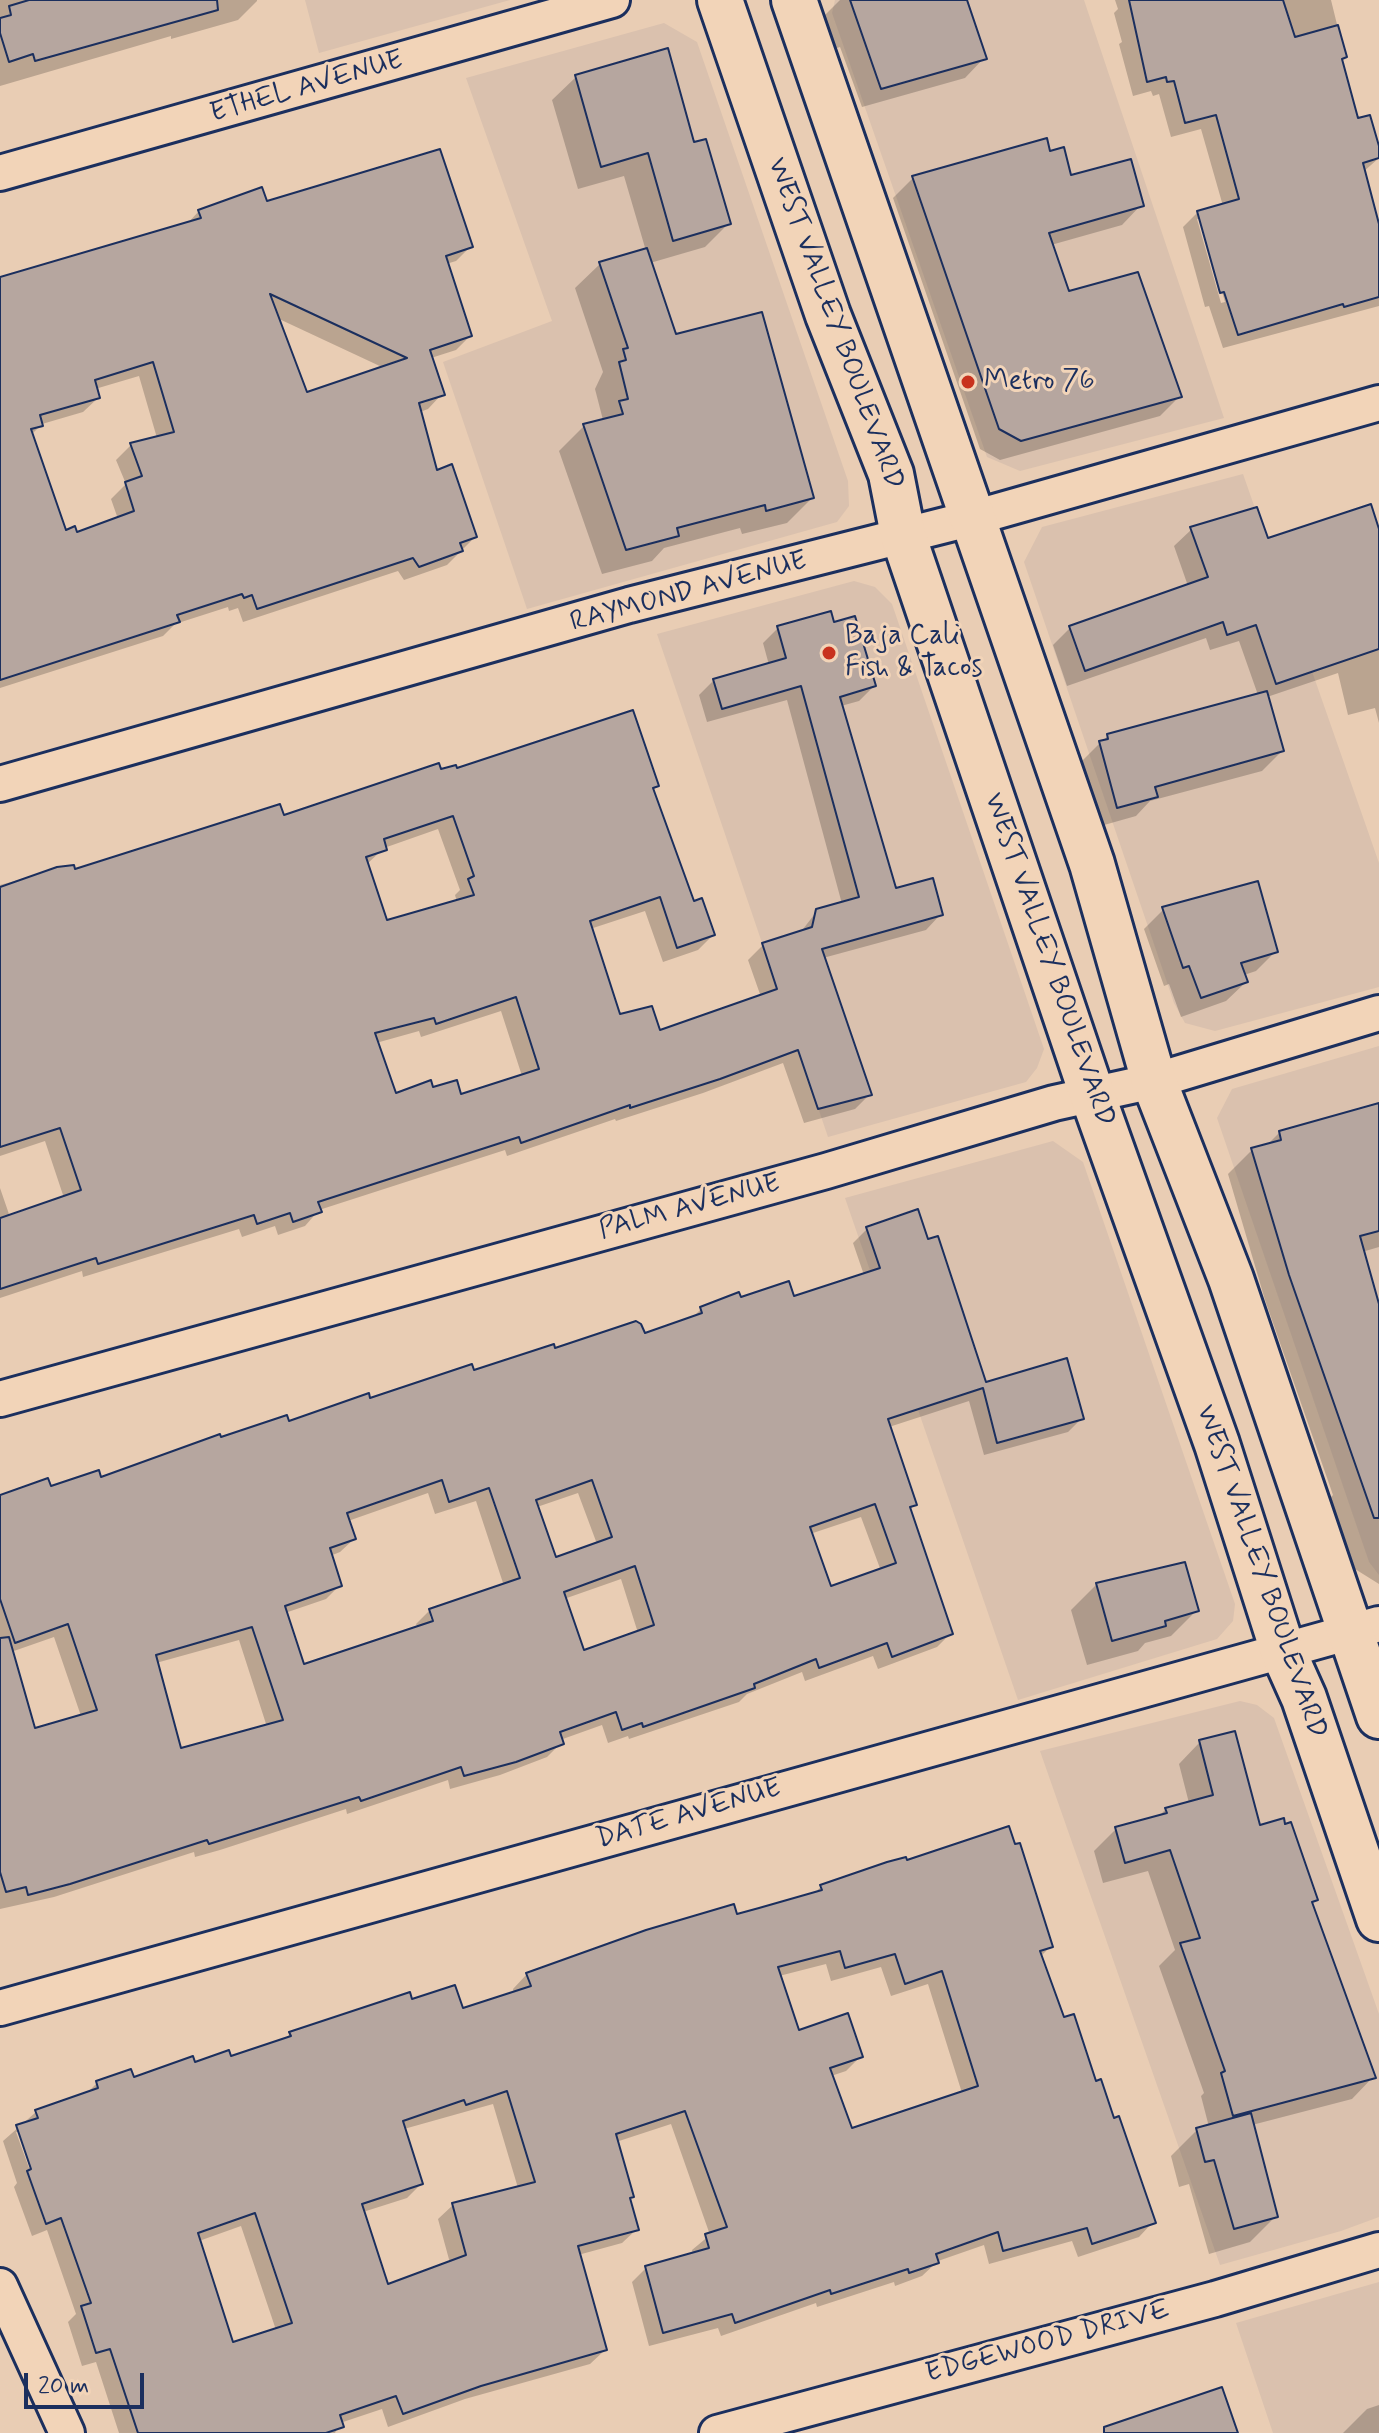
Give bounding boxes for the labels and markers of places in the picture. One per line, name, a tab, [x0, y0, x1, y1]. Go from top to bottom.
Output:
place label: Metro 76	[984, 365, 1095, 399]
marker: Metro 76	[959, 373, 977, 391]
place label: Baja Cali Fish & Tacos	[845, 620, 982, 686]
marker: Baja Cali Fish & Tacos	[820, 644, 838, 662]

